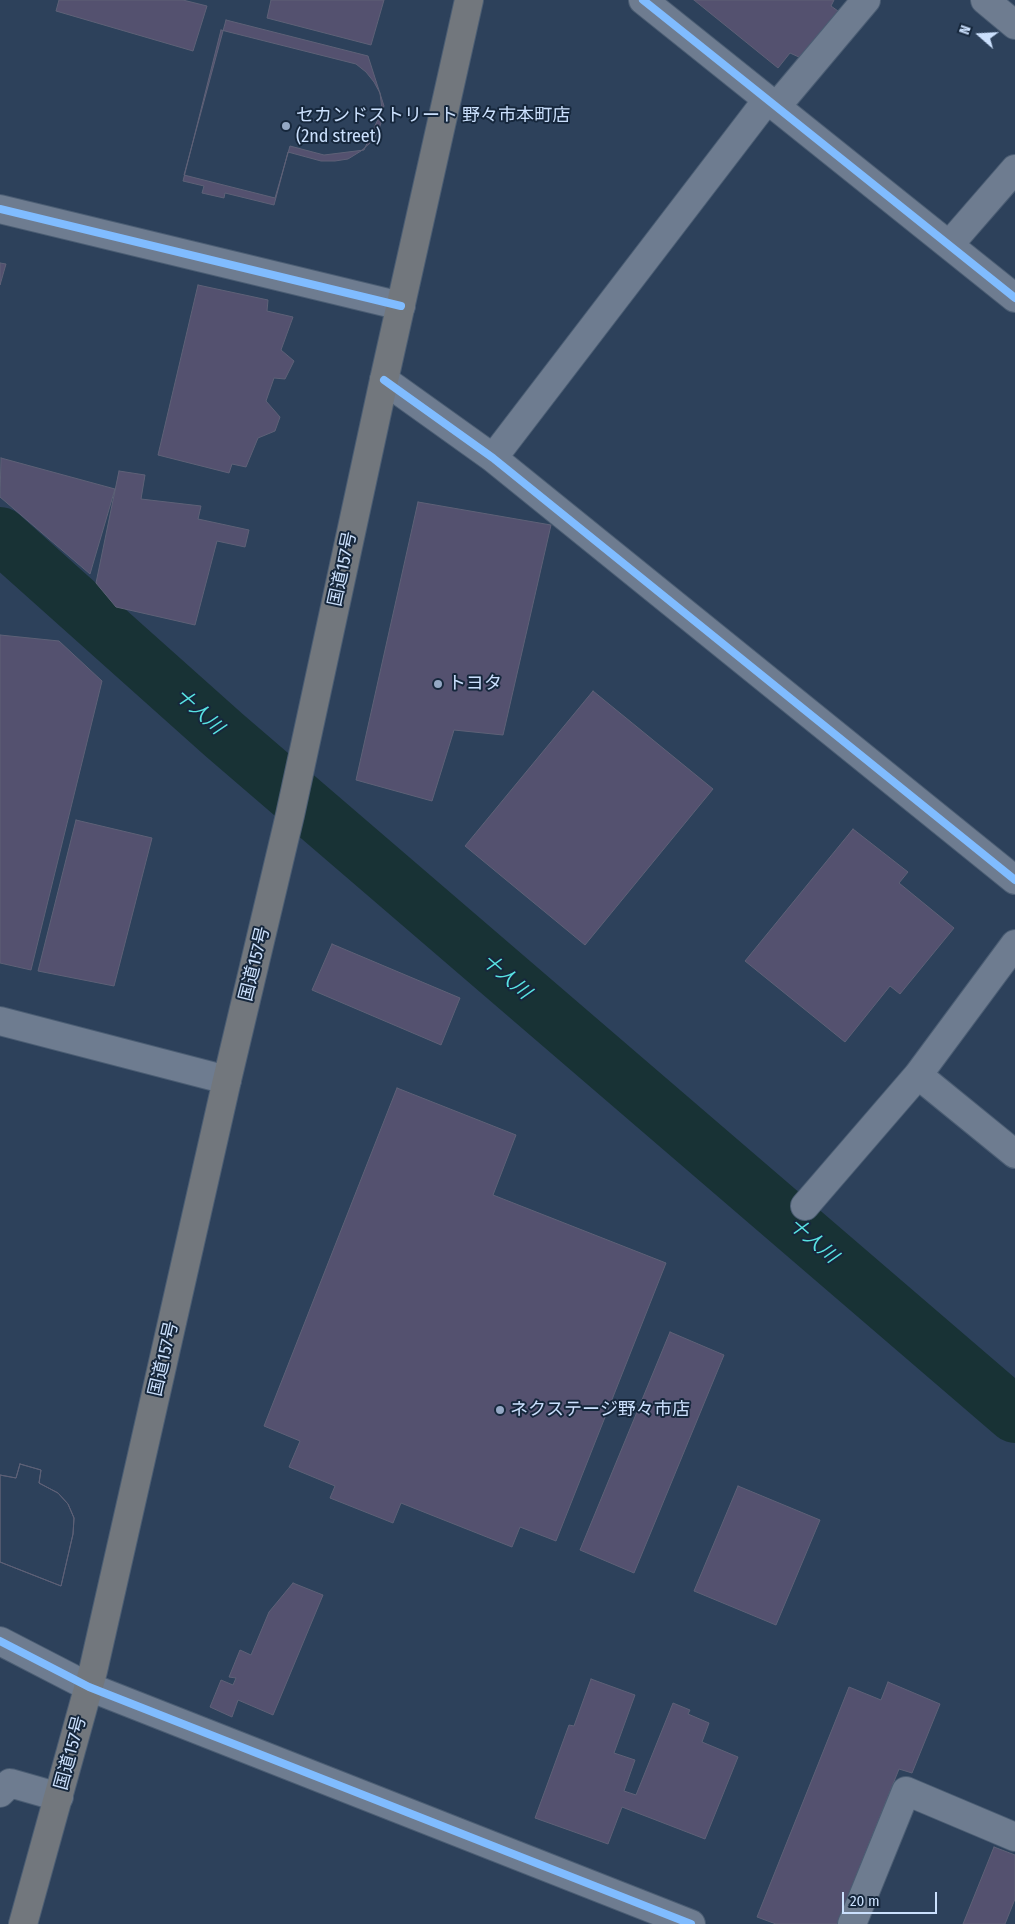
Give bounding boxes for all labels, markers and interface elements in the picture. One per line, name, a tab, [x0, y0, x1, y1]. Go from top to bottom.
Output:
north arrow	[955, 10, 1005, 60]
text: N	[956, 23, 975, 37]
place label: セカンドストリート 野々市本町店 (2nd street)	[296, 105, 570, 148]
marker: セカンドストリート 野々市本町店 (2nd street)	[280, 120, 292, 132]
street label: 国道157号	[325, 529, 361, 609]
place label: トヨタ	[448, 673, 502, 695]
marker: トヨタ	[432, 678, 444, 690]
water label: 十人川	[170, 684, 228, 740]
street label: 国道157号	[235, 924, 275, 1004]
water label: 十人川	[477, 950, 535, 1004]
water label: 十人川	[784, 1214, 842, 1268]
street label: 国道157号	[145, 1319, 183, 1399]
place label: ネクステージ野々市店	[510, 1399, 690, 1421]
marker: ネクステージ野々市店	[494, 1404, 506, 1416]
street label: 国道157号	[51, 1713, 91, 1793]
scale bar	[845, 1882, 940, 1914]
text: 20 m	[850, 1892, 880, 1910]

